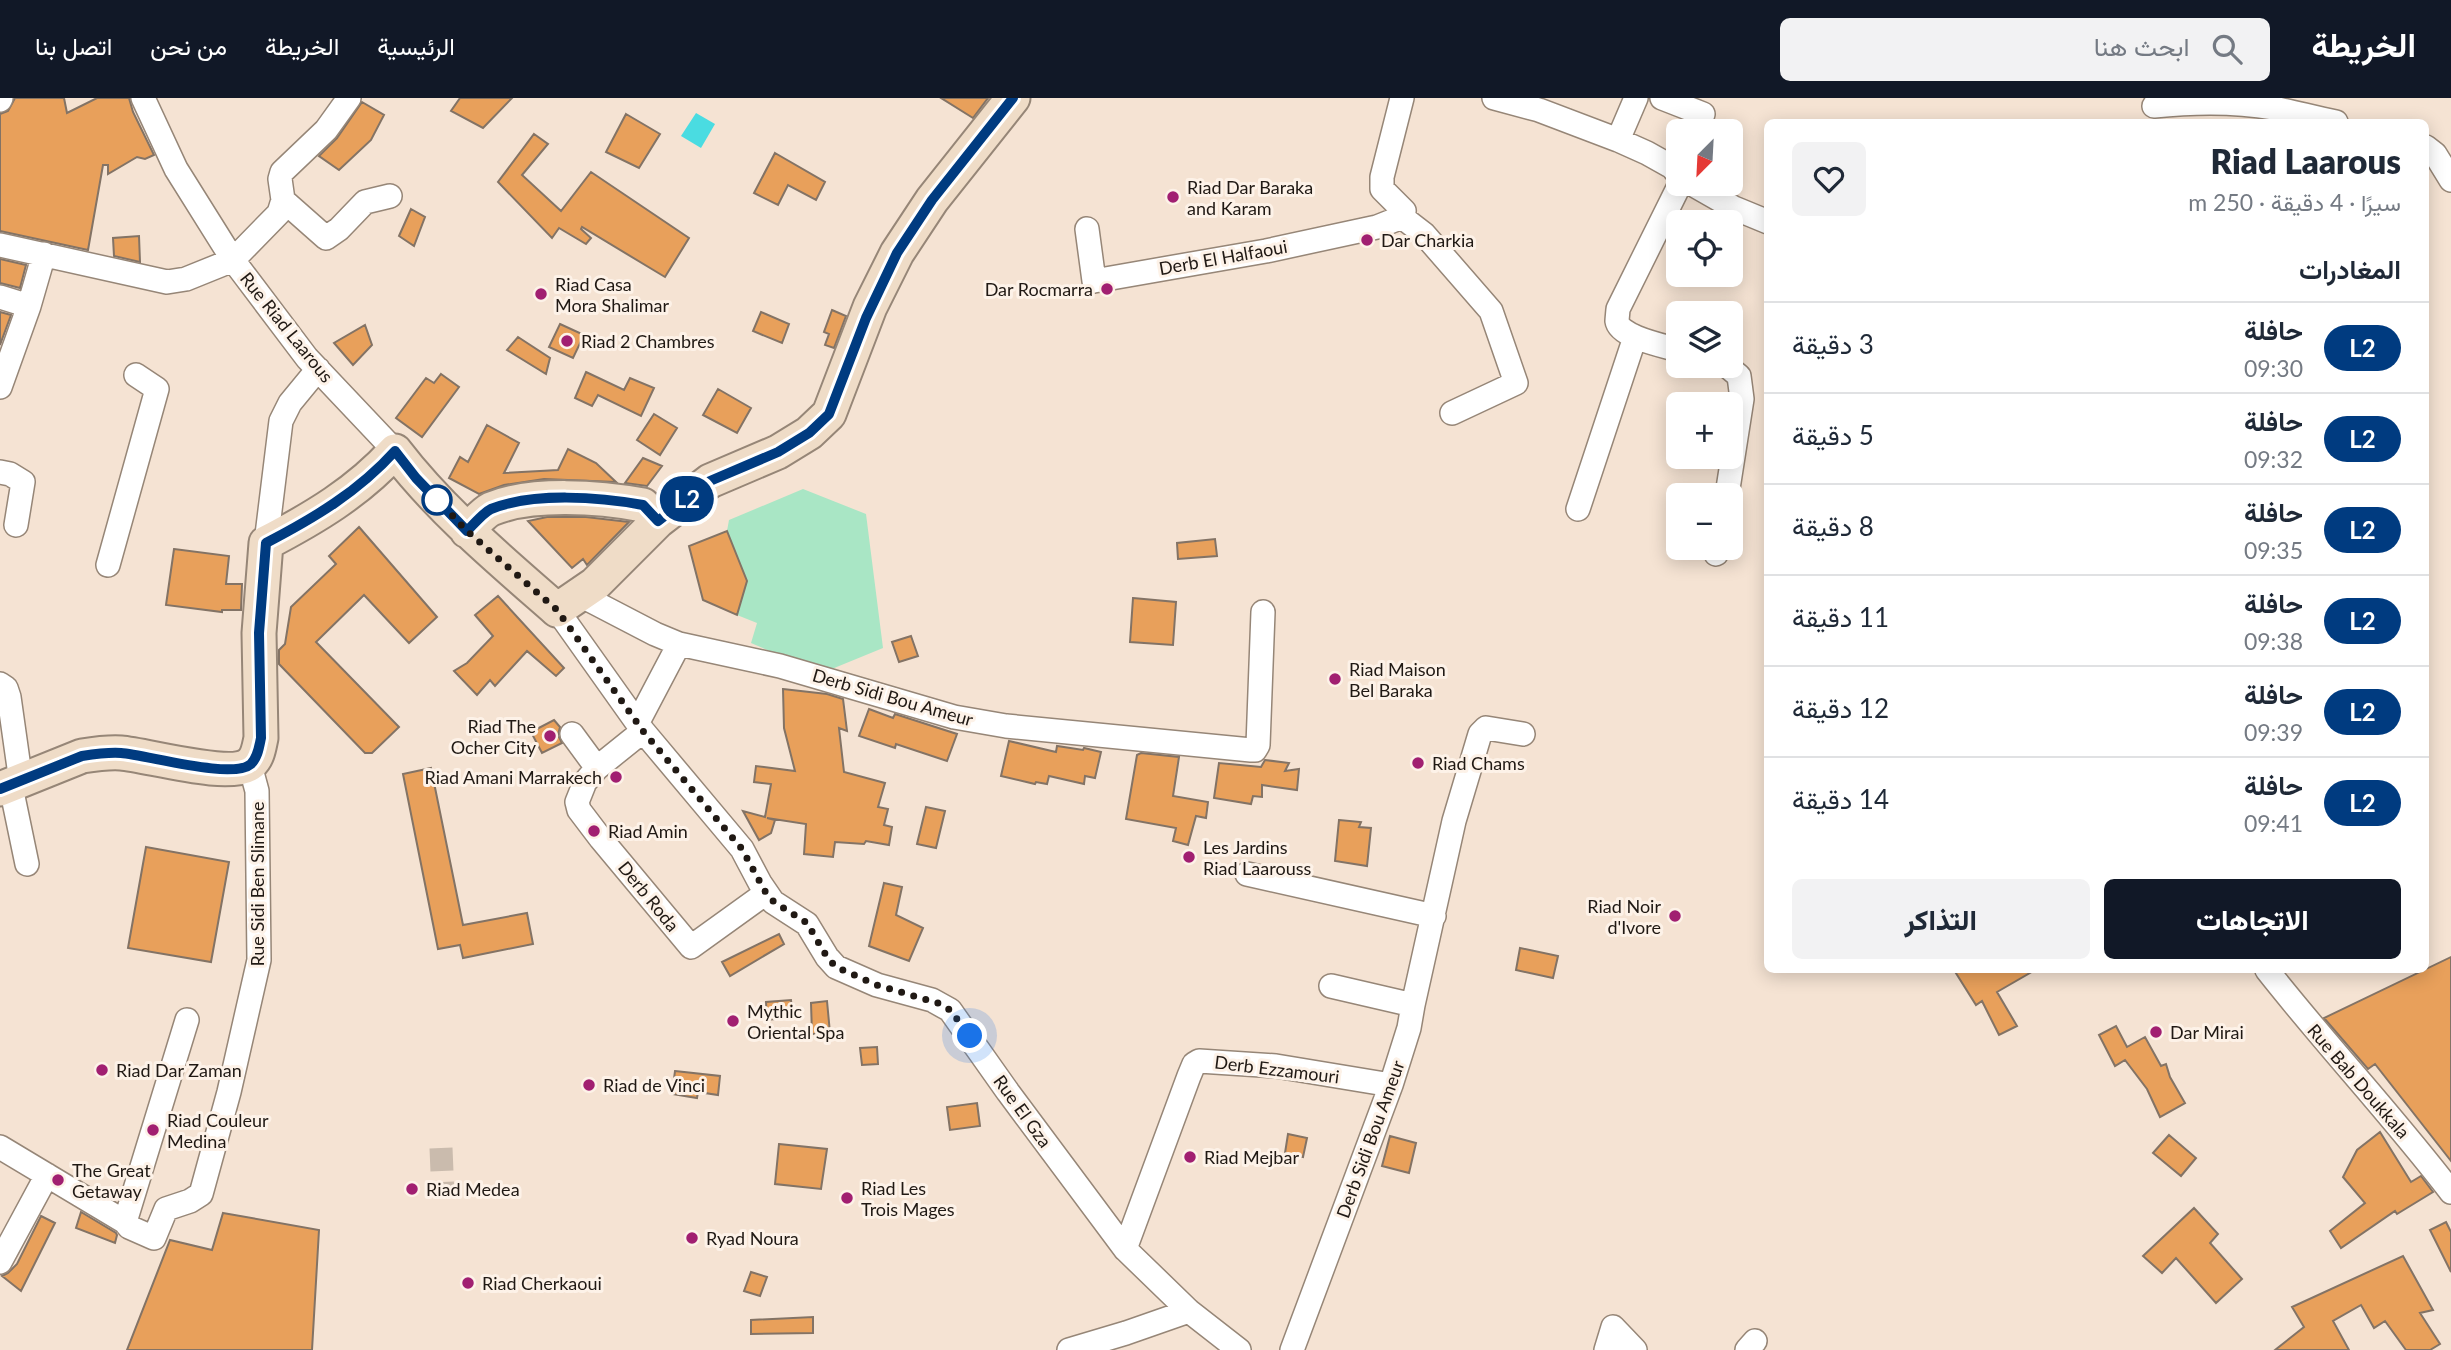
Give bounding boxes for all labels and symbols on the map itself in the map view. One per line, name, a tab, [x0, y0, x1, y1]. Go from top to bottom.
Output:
north arrow	[1666, 119, 1743, 196]
place label: Riad Dar Baraka and Karam	[1187, 176, 1313, 219]
marker: Riad Dar Baraka and Karam	[1165, 189, 1181, 205]
place label: Dar Charkia	[1381, 229, 1474, 251]
marker: Dar Charkia	[1359, 232, 1375, 248]
street label: Derb El Halfaoui	[1157, 235, 1289, 279]
street label: Rue Riad Laarous	[236, 267, 338, 387]
place label: Riad Casa Mora Shalimar	[555, 273, 670, 316]
place label: Dar Rocmarra	[985, 278, 1093, 300]
marker: Dar Rocmarra	[1099, 281, 1115, 297]
marker: Riad Casa Mora Shalimar	[533, 286, 549, 302]
place label: Riad 2 Chambres	[581, 330, 715, 352]
marker: Riad 2 Chambres	[559, 333, 575, 349]
line badge: L2	[656, 476, 718, 522]
unlabelled marker	[422, 485, 452, 515]
place label: Riad Maison Bel Baraka	[1349, 658, 1446, 701]
street label: Derb Sidi Bou Ameur	[810, 664, 976, 731]
marker: Riad Maison Bel Baraka	[1327, 671, 1343, 687]
place label: Riad The Ocher City	[451, 715, 537, 758]
marker: Riad The Ocher City	[542, 728, 558, 744]
place label: Riad Chams	[1432, 752, 1525, 774]
marker: Riad Chams	[1410, 755, 1426, 771]
place label: Riad Amani Marrakech	[425, 766, 602, 788]
marker: Riad Amani Marrakech	[608, 769, 624, 785]
street label: Rue Sidi Ben Slimane	[246, 801, 268, 967]
place label: Riad Amin	[608, 820, 688, 842]
marker: Riad Amin	[586, 823, 602, 839]
place label: Les Jardins Riad Laarouss	[1203, 836, 1311, 879]
marker: Les Jardins Riad Laarouss	[1181, 849, 1197, 865]
street label: Derb Roda	[614, 856, 684, 936]
place label: Riad Noir d'Ivore	[1587, 895, 1661, 938]
marker: Riad Noir d'Ivore	[1667, 908, 1683, 924]
place label: Mythic Oriental Spa	[747, 1000, 844, 1043]
marker: Mythic Oriental Spa	[725, 1013, 741, 1029]
your location	[952, 1018, 987, 1053]
street label: Rue Bab Doukkala	[2303, 1019, 2415, 1143]
place label: Dar Mirai	[2170, 1021, 2244, 1043]
marker: Dar Mirai	[2148, 1024, 2164, 1040]
street label: Derb Ezzamouri	[1213, 1050, 1341, 1088]
street label: Derb Sidi Bou Ameur	[1331, 1057, 1409, 1221]
place label: Riad Dar Zaman	[116, 1059, 242, 1081]
marker: Riad Dar Zaman	[94, 1062, 110, 1078]
street label: Rue El Gza	[989, 1070, 1057, 1152]
place label: Riad de Vinci	[603, 1074, 705, 1096]
marker: Riad de Vinci	[581, 1077, 597, 1093]
place label: Riad Couleur Medina	[167, 1109, 269, 1152]
marker: Riad Couleur Medina	[145, 1122, 161, 1138]
place label: Riad Mejbar	[1204, 1146, 1299, 1168]
marker: Riad Mejbar	[1182, 1149, 1198, 1165]
place label: The Great Getaway	[72, 1159, 151, 1202]
marker: The Great Getaway	[50, 1172, 66, 1188]
place label: Riad Les Trois Mages	[861, 1177, 955, 1220]
place label: Riad Medea	[426, 1178, 520, 1200]
marker: Riad Medea	[404, 1181, 420, 1197]
marker: Riad Les Trois Mages	[839, 1190, 855, 1206]
place label: Ryad Noura	[706, 1227, 799, 1249]
marker: Ryad Noura	[684, 1230, 700, 1246]
place label: Riad Cherkaoui	[482, 1272, 602, 1294]
marker: Riad Cherkaoui	[460, 1275, 476, 1291]

